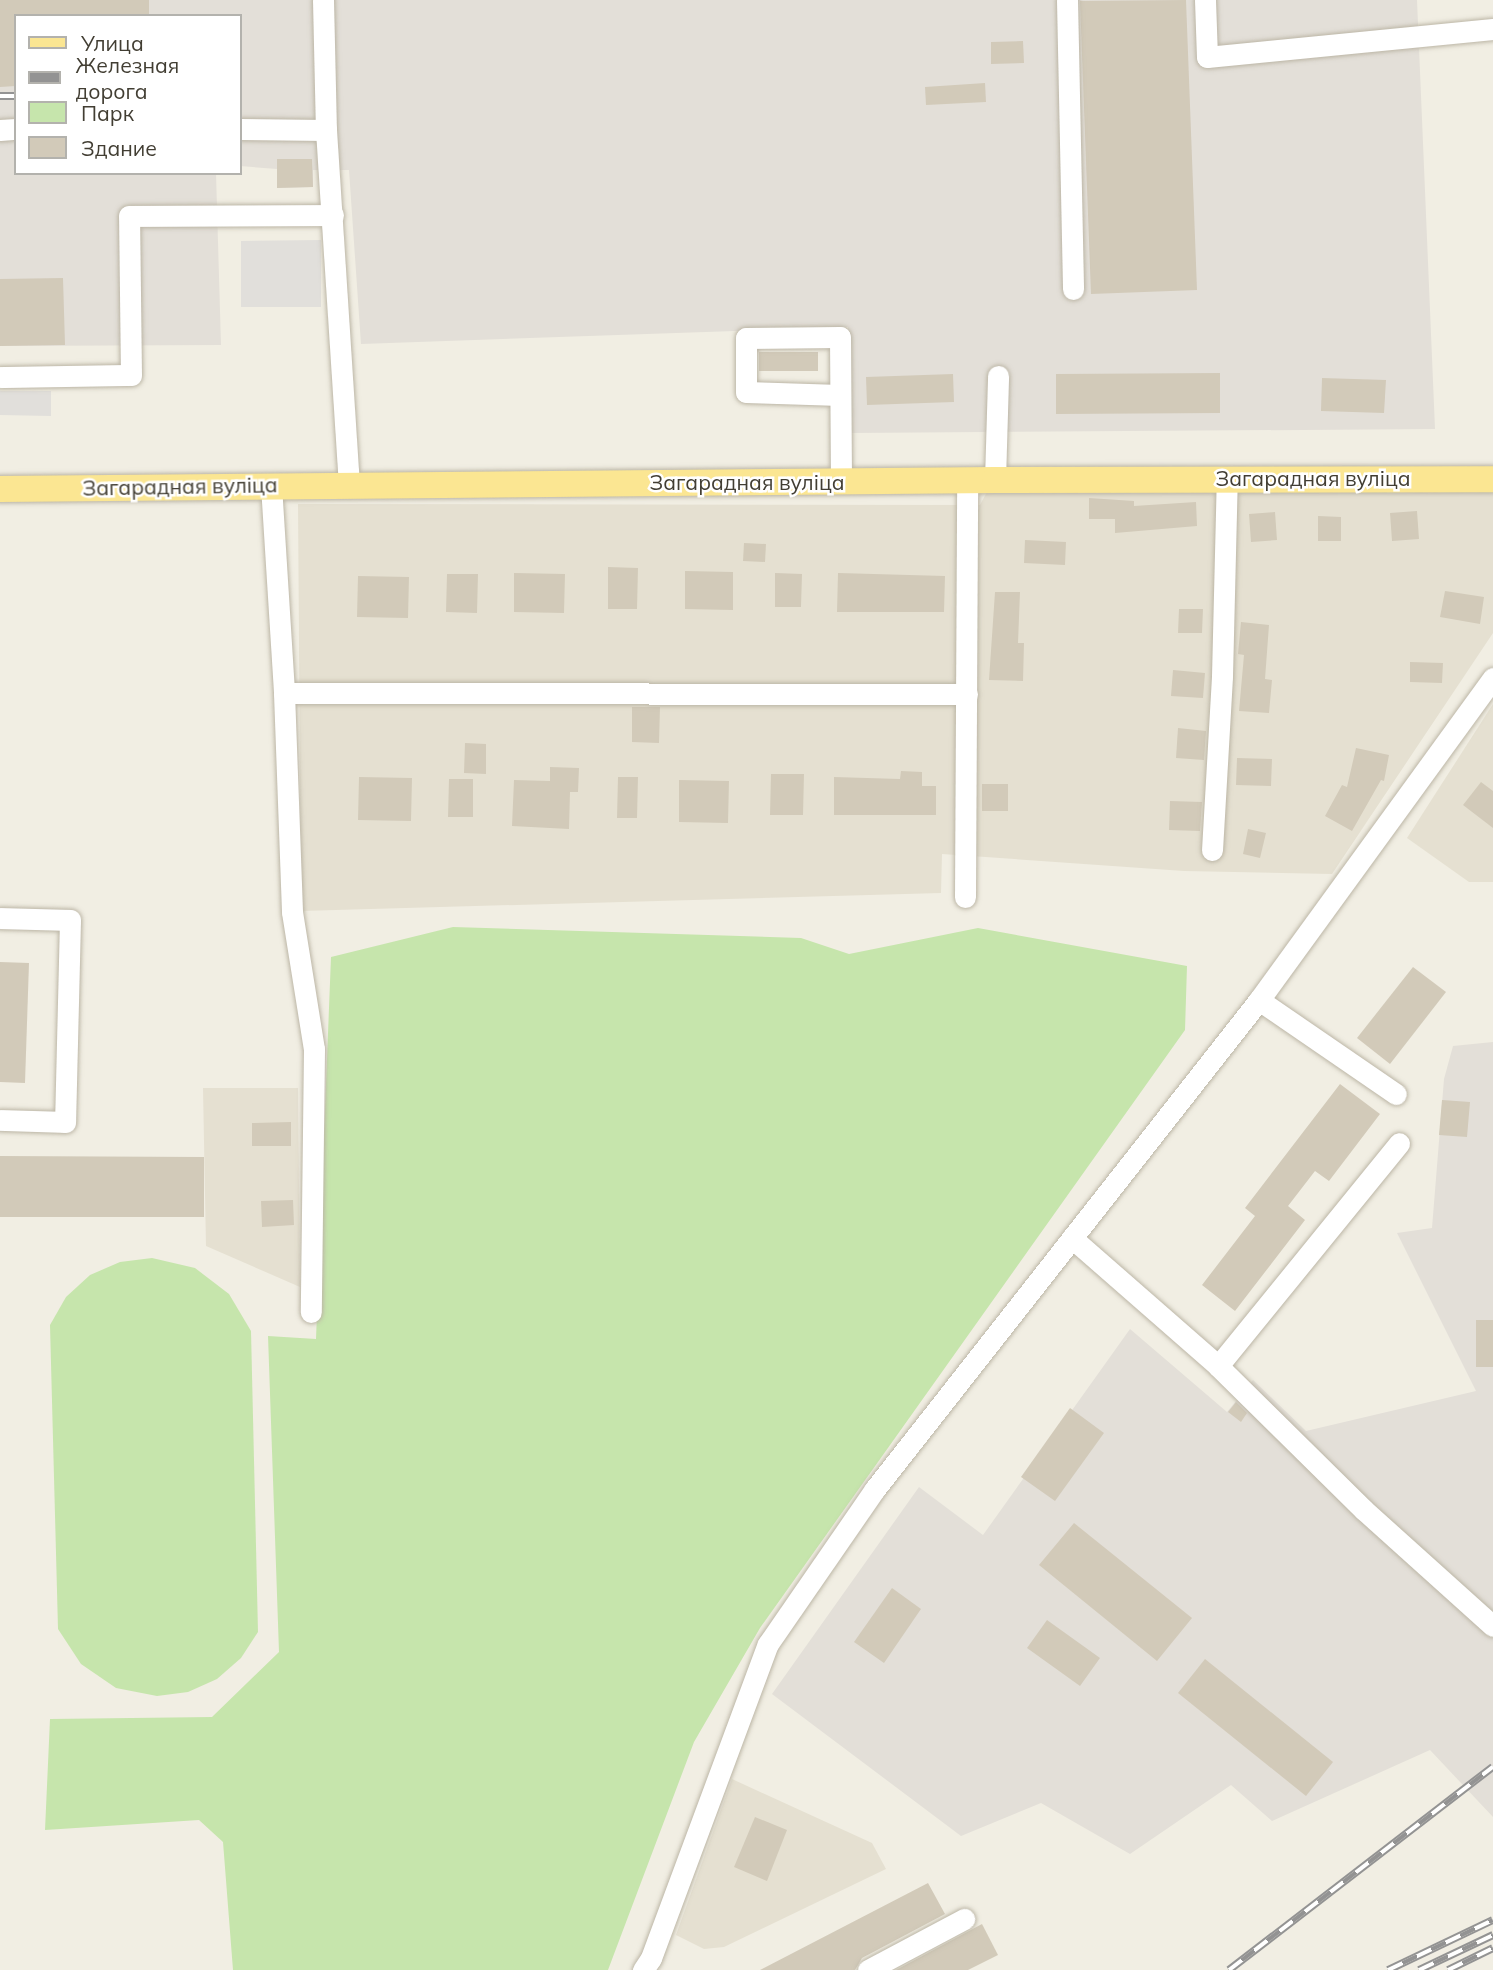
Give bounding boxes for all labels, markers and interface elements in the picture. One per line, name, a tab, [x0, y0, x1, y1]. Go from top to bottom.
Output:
legend	[14, 14, 242, 175]
text: Улица	[81, 30, 144, 56]
text: Железная дорога	[75, 52, 179, 104]
text: Парк	[81, 100, 134, 126]
text: Здание	[81, 135, 157, 161]
street label: Загарадная вуліца	[1215, 465, 1411, 491]
street label: Загарадная вуліца	[649, 469, 845, 495]
street label: Загарадная вуліца	[82, 472, 278, 500]

